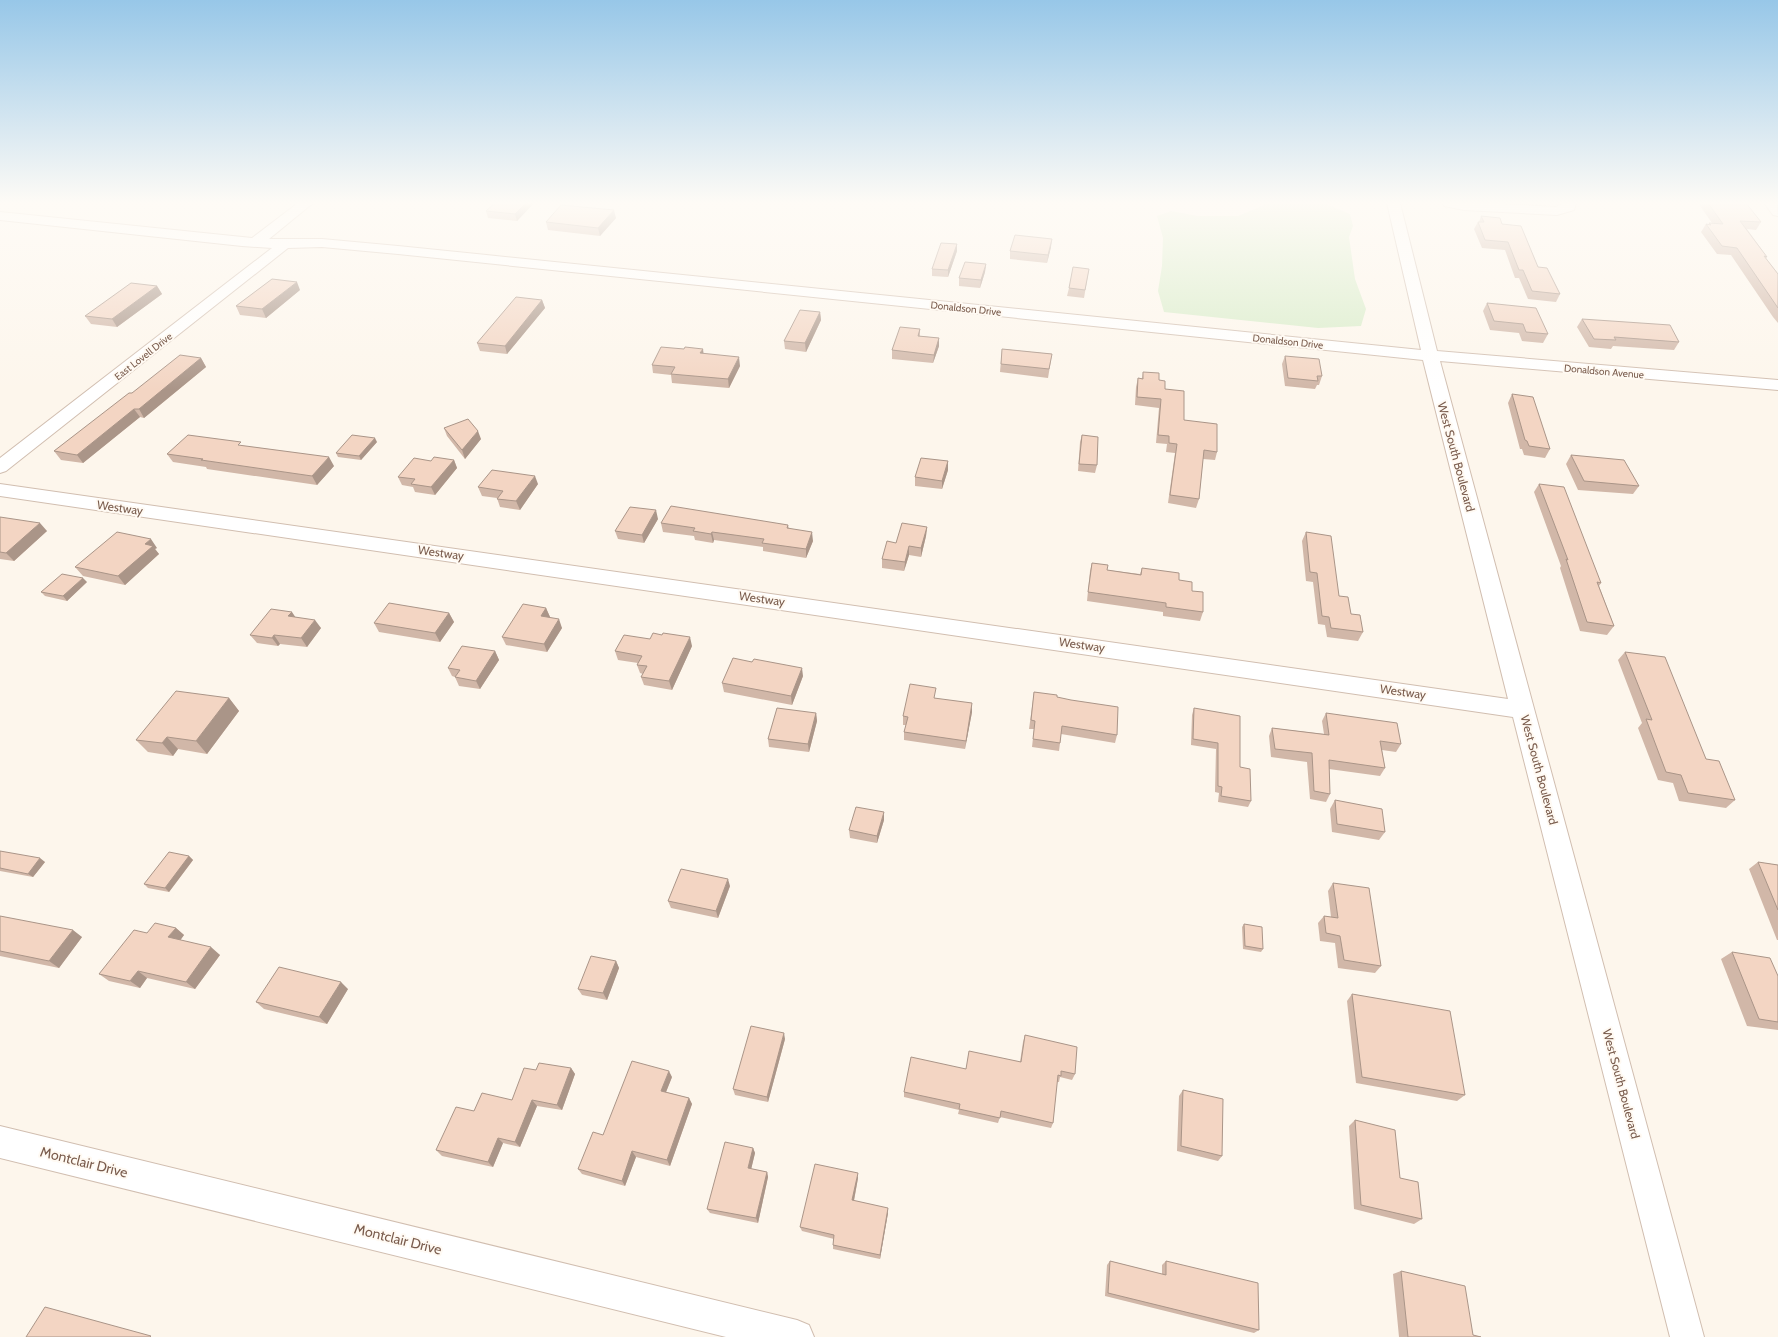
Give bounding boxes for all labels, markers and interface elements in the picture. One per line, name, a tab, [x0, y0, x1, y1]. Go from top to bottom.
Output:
street label: Donaldson Drive	[930, 298, 1002, 319]
street label: East Lovell Drive	[112, 330, 175, 383]
street label: Donaldson Drive	[1252, 331, 1324, 352]
street label: Donaldson Avenue	[1563, 362, 1644, 381]
street label: West South Boulevard	[1435, 400, 1478, 513]
street label: Westway	[96, 497, 144, 518]
street label: Westway	[417, 542, 465, 563]
street label: Westway	[738, 588, 786, 609]
street label: Westway	[1058, 634, 1106, 655]
street label: Westway	[1379, 681, 1427, 702]
street label: West South Boulevard	[1518, 713, 1561, 826]
street label: West South Boulevard	[1600, 1027, 1643, 1140]
street label: Montclair Drive	[38, 1142, 130, 1182]
street label: Montclair Drive	[352, 1219, 444, 1259]

